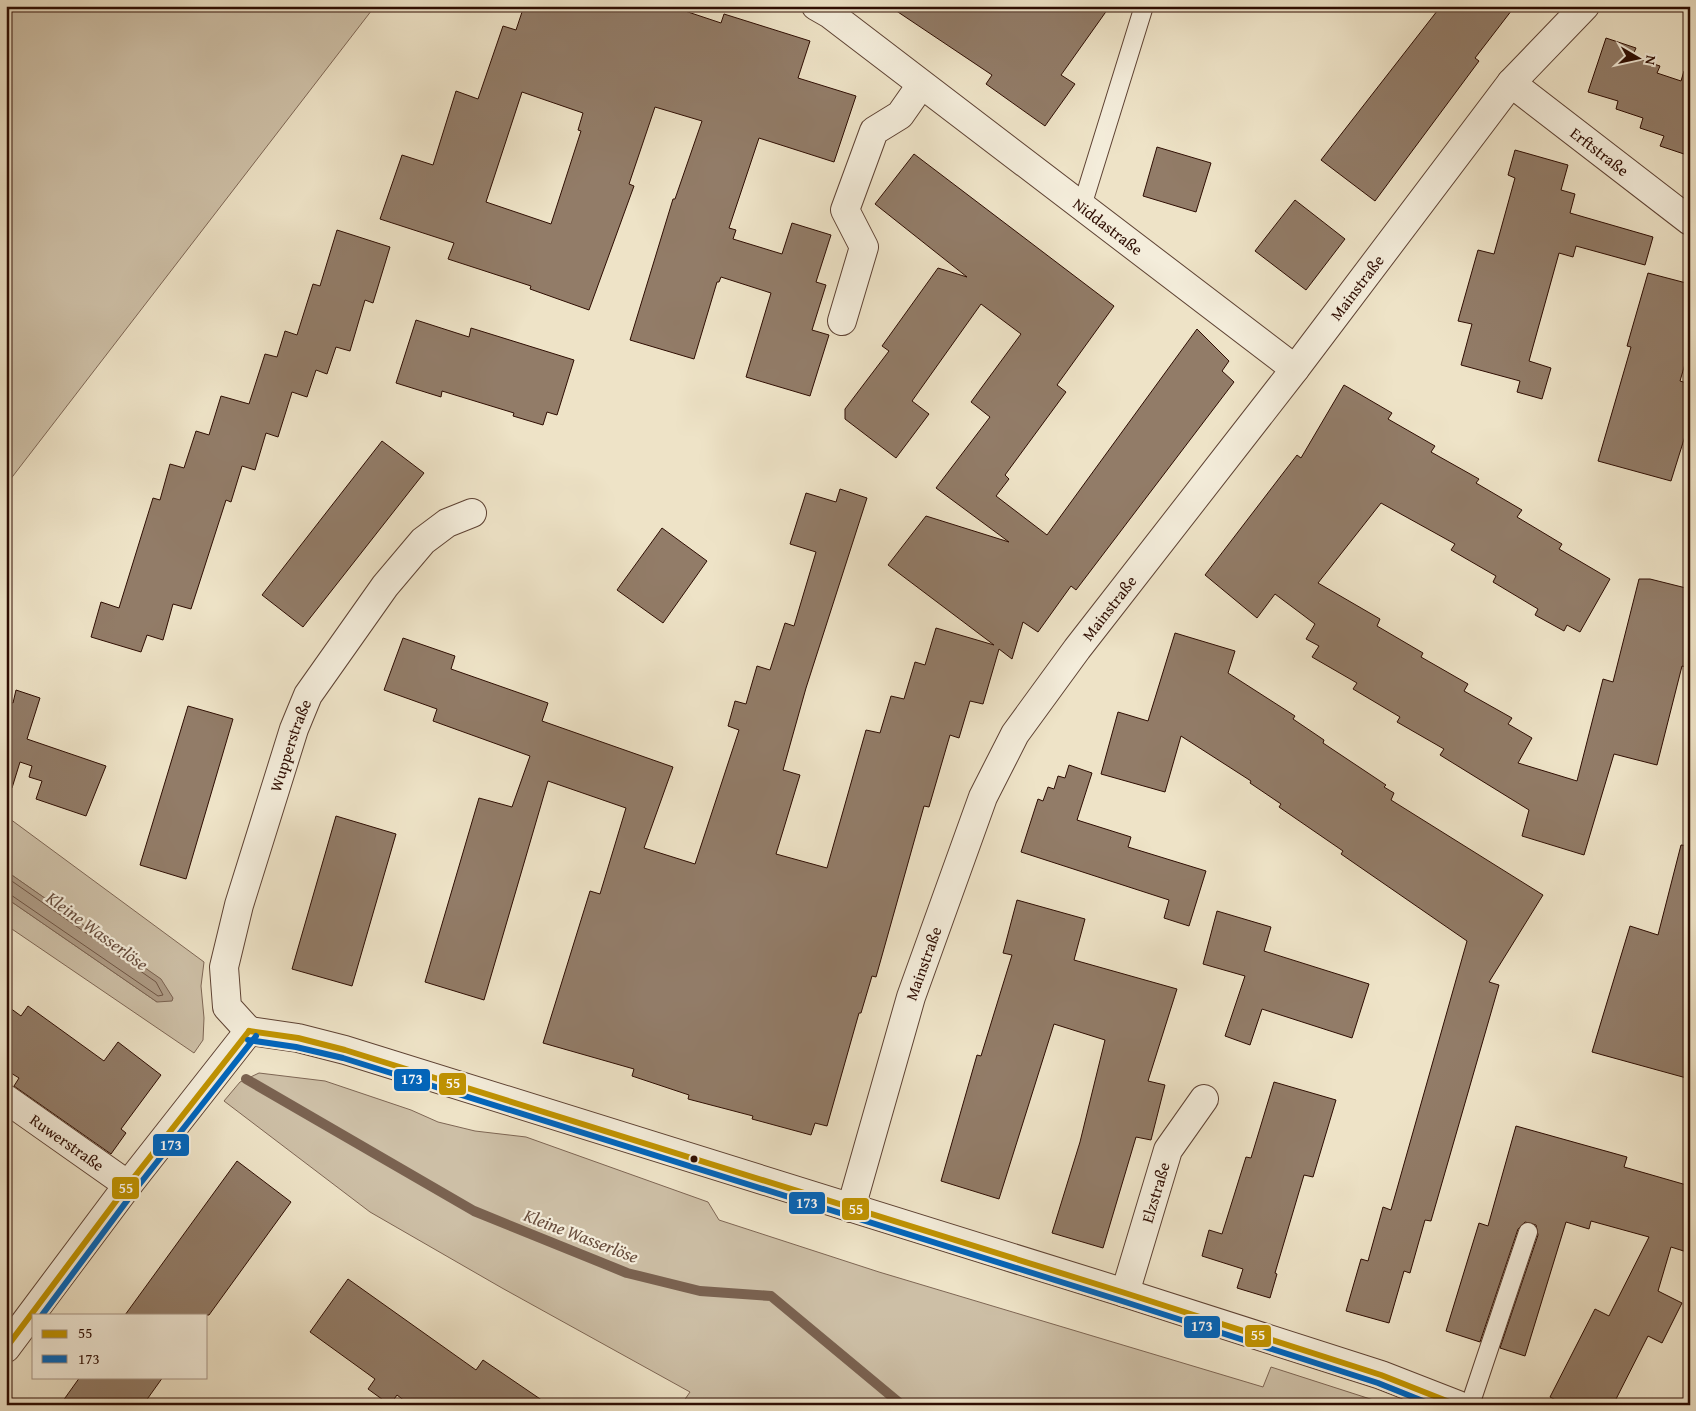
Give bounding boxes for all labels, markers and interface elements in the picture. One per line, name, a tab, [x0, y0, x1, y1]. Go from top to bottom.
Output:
north arrow	[1614, 32, 1664, 82]
text: N	[1640, 54, 1661, 67]
street label: Erftstraße	[1565, 121, 1634, 182]
street label: Niddastraße	[1068, 192, 1148, 261]
street label: Mainstraße	[1324, 249, 1389, 325]
street label: Mainstraße	[1076, 570, 1142, 646]
street label: Wupperstraße	[263, 695, 317, 795]
water label: Kleine Wasserlöse	[40, 884, 154, 977]
street label: Mainstraße	[899, 923, 947, 1004]
line badge: 173	[393, 1068, 431, 1092]
text: 173	[401, 1069, 423, 1089]
line badge: 55	[438, 1072, 467, 1096]
text: 55	[446, 1073, 460, 1093]
street label: Ruwerstraße	[25, 1108, 109, 1177]
line badge: 173	[152, 1133, 190, 1157]
text: 173	[160, 1135, 182, 1155]
unlabelled marker	[689, 1154, 699, 1164]
street label: Elzstraße	[1135, 1159, 1176, 1226]
line badge: 55	[111, 1176, 140, 1200]
text: 55	[119, 1178, 133, 1198]
line badge: 173	[788, 1191, 826, 1215]
text: 173	[796, 1193, 818, 1213]
line badge: 55	[841, 1197, 870, 1221]
text: 55	[849, 1199, 863, 1219]
water label: Kleine Wasserlöse	[519, 1201, 642, 1270]
legend	[32, 1314, 208, 1378]
line badge: 173	[1183, 1315, 1221, 1339]
text: 173	[1191, 1316, 1213, 1336]
text: 55	[78, 1322, 92, 1343]
line badge: 55	[1244, 1324, 1272, 1348]
text: 55	[1251, 1325, 1265, 1345]
text: 173	[78, 1348, 100, 1369]

